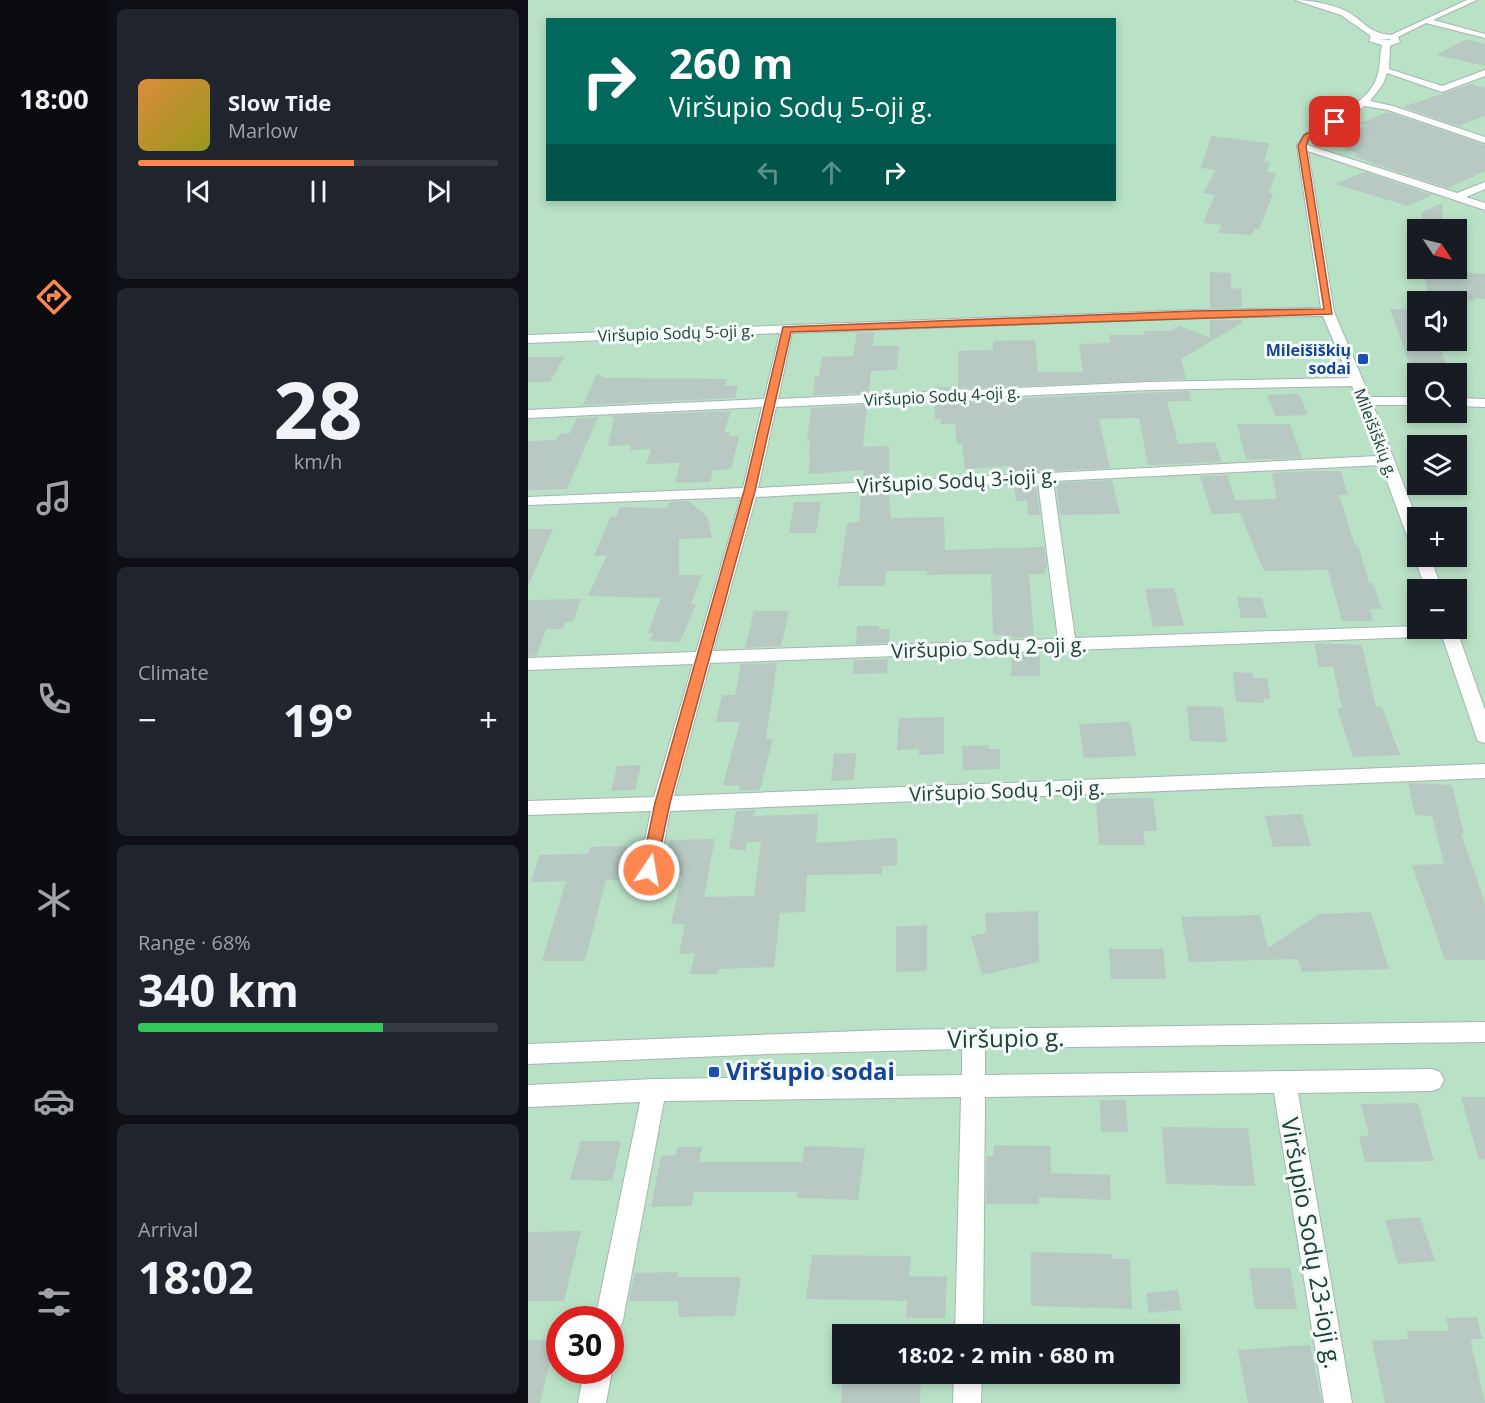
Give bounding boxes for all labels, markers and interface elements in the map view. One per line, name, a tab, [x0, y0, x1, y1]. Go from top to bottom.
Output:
text: 260 m	[669, 34, 793, 91]
icon: right	[570, 42, 648, 120]
text: 18:00	[19, 80, 89, 117]
text: Slow Tide	[228, 87, 331, 117]
text: Viršupio Sodų 5-oji g.	[669, 88, 933, 125]
pin	[1309, 96, 1360, 147]
icon: arrive	[1318, 105, 1351, 138]
text: Marlow	[228, 117, 298, 144]
icon: left	[752, 156, 785, 189]
icon: ahead	[815, 156, 848, 189]
icon: right	[878, 156, 911, 189]
icon: previous	[182, 175, 215, 208]
icon: pause	[302, 175, 335, 208]
icon: next	[422, 175, 455, 208]
north arrow	[1407, 219, 1467, 279]
map controls	[1407, 219, 1467, 639]
icon: directions	[33, 276, 75, 318]
button: sound	[1407, 291, 1467, 351]
street label: Viršupio Sodų 5-oji g.	[597, 319, 755, 347]
place label: Mileišiškių sodai	[1266, 339, 1351, 379]
marker: Mileišiškių sodai	[1356, 352, 1370, 366]
text: 28	[273, 356, 363, 462]
button: search	[1407, 363, 1467, 423]
street label: Viršupio Sodų 4-oji g.	[863, 381, 1021, 411]
street label: Mileišiškių g.	[1349, 385, 1403, 481]
button: layers	[1407, 435, 1467, 495]
text: km/h	[294, 448, 342, 475]
street label: Viršupio Sodų 3-ioji g.	[856, 462, 1058, 499]
icon: music	[33, 477, 75, 519]
button: +	[1407, 507, 1467, 567]
button: −	[1407, 579, 1467, 639]
street label: Viršupio Sodų 2-oji g.	[891, 631, 1087, 664]
text: Climate	[138, 659, 209, 686]
icon: phone	[33, 678, 75, 720]
text: 19°	[283, 689, 353, 750]
text: −	[138, 697, 157, 742]
text: +	[479, 697, 498, 742]
street label: Viršupio Sodų 1-oji g.	[909, 774, 1105, 807]
position arrow	[617, 838, 681, 902]
icon: climate	[33, 879, 75, 921]
text: Range · 68%	[138, 929, 251, 956]
text: 340 km	[138, 959, 299, 1020]
street label: Viršupio g.	[947, 1020, 1065, 1055]
place label: Viršupio sodai	[726, 1054, 895, 1087]
marker: Viršupio sodai	[707, 1065, 721, 1079]
icon: car	[33, 1080, 75, 1122]
street label: Viršupio Sodų 23-ioji g.	[1274, 1115, 1351, 1371]
text: Arrival	[138, 1216, 198, 1243]
text: 18:02	[138, 1246, 254, 1307]
icon: filters	[33, 1281, 75, 1323]
speed limit sign: 30	[546, 1306, 624, 1384]
text: 18:02 · 2 min · 680 m	[897, 1339, 1115, 1369]

